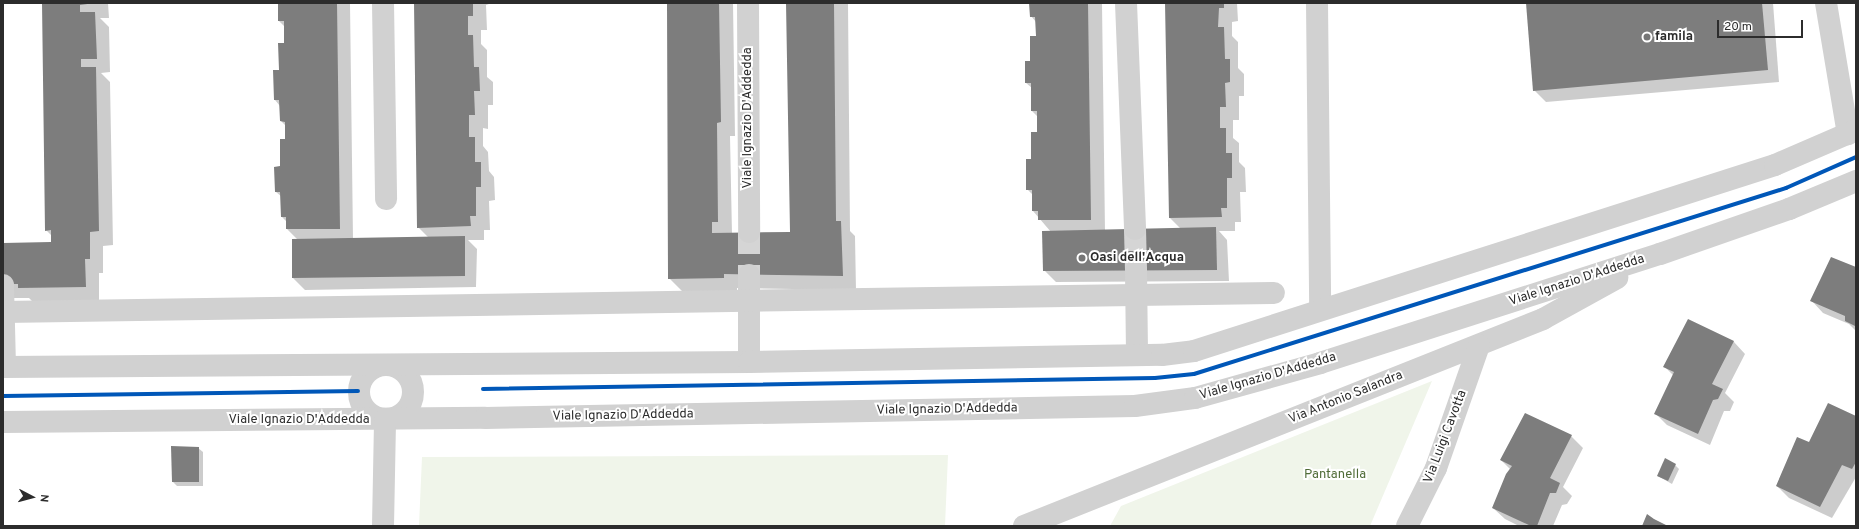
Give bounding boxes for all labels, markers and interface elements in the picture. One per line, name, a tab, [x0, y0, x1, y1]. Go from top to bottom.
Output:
scale bar	[1719, 12, 1805, 38]
text: 20 m	[1724, 19, 1752, 35]
place label: famila	[1655, 29, 1693, 45]
marker: famila	[1642, 32, 1652, 42]
street label: Viale Ignazio D'Addedda	[740, 47, 756, 189]
place label: Oasi dell'Acqua	[1090, 250, 1184, 266]
street label: Viale Ignazio D'Addedda	[1507, 252, 1647, 310]
marker: Oasi dell'Acqua	[1077, 253, 1087, 263]
street label: Viale Ignazio D'Addedda	[1198, 350, 1338, 404]
street label: Via Antonio Salandra	[1287, 368, 1405, 428]
street label: Via Luigi Cavotta	[1421, 388, 1471, 486]
street label: Viale Ignazio D'Addedda	[876, 401, 1018, 419]
street label: Viale Ignazio D'Addedda	[552, 407, 694, 425]
street label: Viale Ignazio D'Addedda	[228, 412, 370, 428]
park label: Pantanella	[1304, 467, 1366, 483]
north arrow	[12, 477, 52, 517]
text: N	[37, 494, 51, 503]

